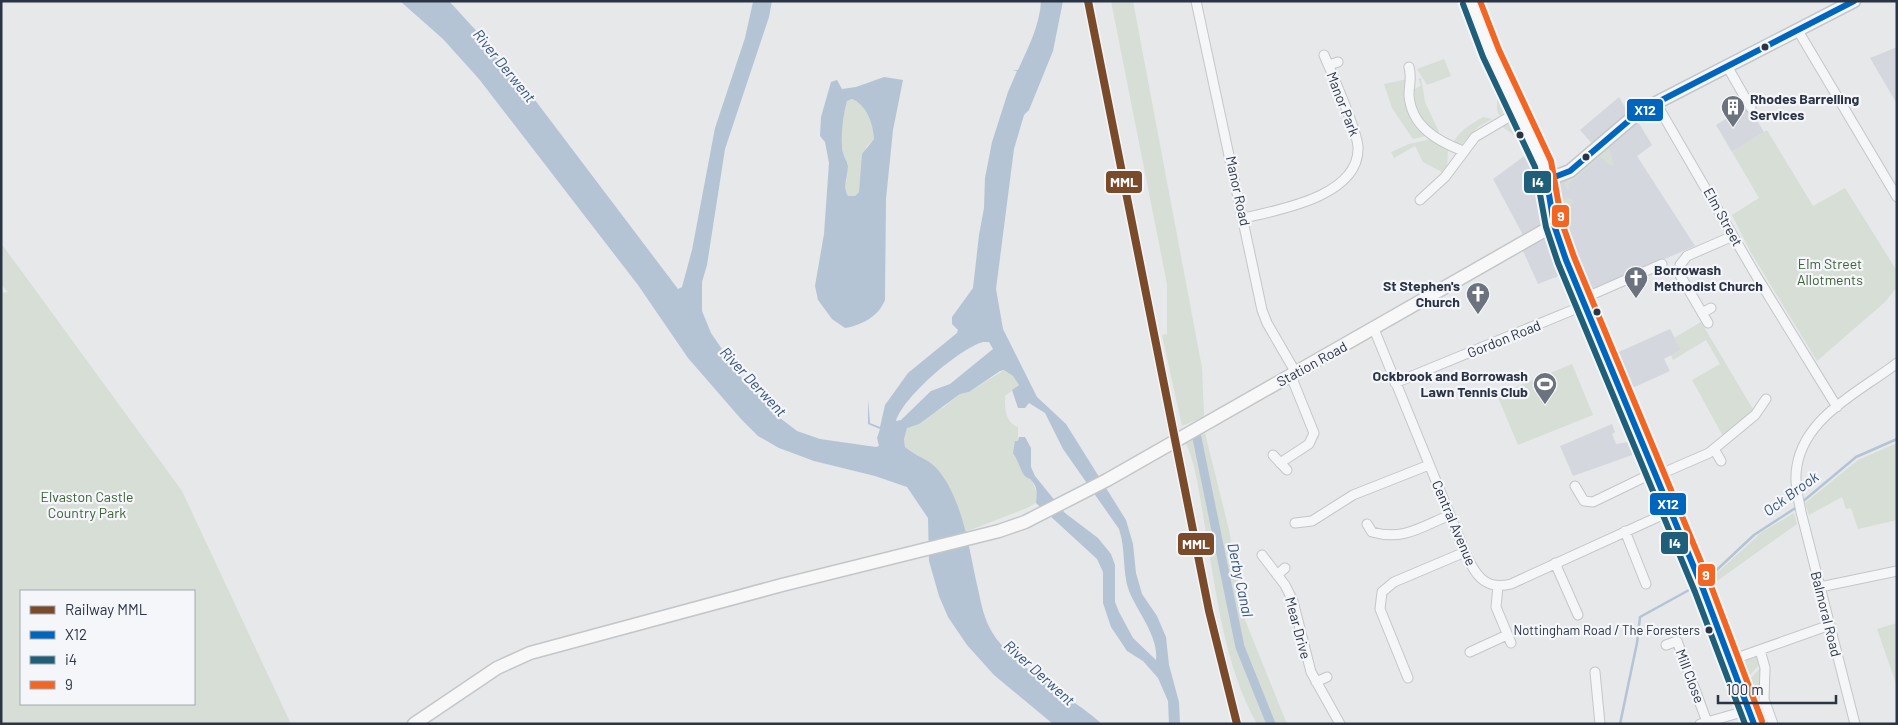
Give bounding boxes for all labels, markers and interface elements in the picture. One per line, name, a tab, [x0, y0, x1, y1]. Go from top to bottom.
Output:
water label: River Derwent	[470, 25, 540, 106]
unlabelled marker	[1760, 42, 1770, 52]
street label: Manor Park	[1323, 69, 1364, 138]
place label: Rhodes Barrelling Services	[1750, 90, 1860, 123]
building icon: Rhodes Barrelling Services	[1720, 94, 1746, 128]
line badge: X12	[1626, 98, 1664, 122]
text: X12	[1634, 101, 1656, 118]
unlabelled marker	[1515, 130, 1525, 140]
unlabelled marker	[1581, 152, 1591, 162]
street label: Manor Road	[1223, 154, 1254, 227]
line badge: MML	[1105, 170, 1143, 194]
line badge: i4	[1523, 170, 1552, 194]
text: MML	[1110, 173, 1138, 190]
text: i4	[1532, 173, 1544, 190]
street label: Elm Street	[1700, 185, 1746, 249]
line badge: 9	[1551, 204, 1570, 228]
text: 9	[1557, 207, 1565, 224]
park label: Elm Street Allotments	[1797, 255, 1863, 288]
place label: Borrowash Methodist Church	[1654, 261, 1763, 294]
church icon: Borrowash Methodist Church	[1623, 265, 1649, 299]
place label: St Stephen's Church	[1383, 277, 1460, 310]
church icon: St Stephen's Church	[1465, 281, 1491, 315]
unlabelled marker	[1592, 307, 1602, 317]
street label: Gordon Road	[1465, 316, 1543, 361]
street label: Station Road	[1274, 337, 1350, 390]
water label: River Derwent	[717, 343, 791, 420]
place label: Ockbrook and Borrowash Lawn Tennis Club	[1373, 367, 1528, 400]
sports icon: Ockbrook and Borrowash Lawn Tennis Club	[1532, 371, 1558, 405]
water label: Ock Brook	[1759, 467, 1822, 519]
street label: Central Avenue	[1429, 477, 1480, 568]
park label: Elvaston Castle Country Park	[41, 488, 133, 521]
line badge: X12	[1649, 492, 1687, 516]
text: X12	[1657, 495, 1679, 512]
line badge: i4	[1660, 531, 1689, 555]
line badge: MML	[1177, 532, 1215, 556]
text: i4	[1669, 534, 1681, 551]
text: MML	[1182, 535, 1210, 552]
water label: Derby Canal	[1224, 541, 1258, 619]
line badge: 9	[1697, 563, 1716, 587]
text: 9	[1702, 566, 1710, 583]
street label: Balmoral Road	[1808, 569, 1845, 658]
legend	[20, 590, 195, 705]
street label: Mear Drive	[1282, 595, 1315, 661]
text: Railway MML	[65, 600, 147, 618]
place label: Nottingham Road / The Foresters	[1513, 622, 1700, 638]
text: X12	[65, 625, 87, 643]
marker: Nottingham Road / The Foresters	[1704, 625, 1714, 635]
water label: River Derwent	[1001, 636, 1079, 709]
street label: Mill Close	[1672, 646, 1709, 705]
text: i4	[65, 650, 77, 668]
scale bar	[1718, 672, 1836, 704]
text: 9	[65, 675, 73, 693]
text: 100 m	[1726, 680, 1764, 698]

